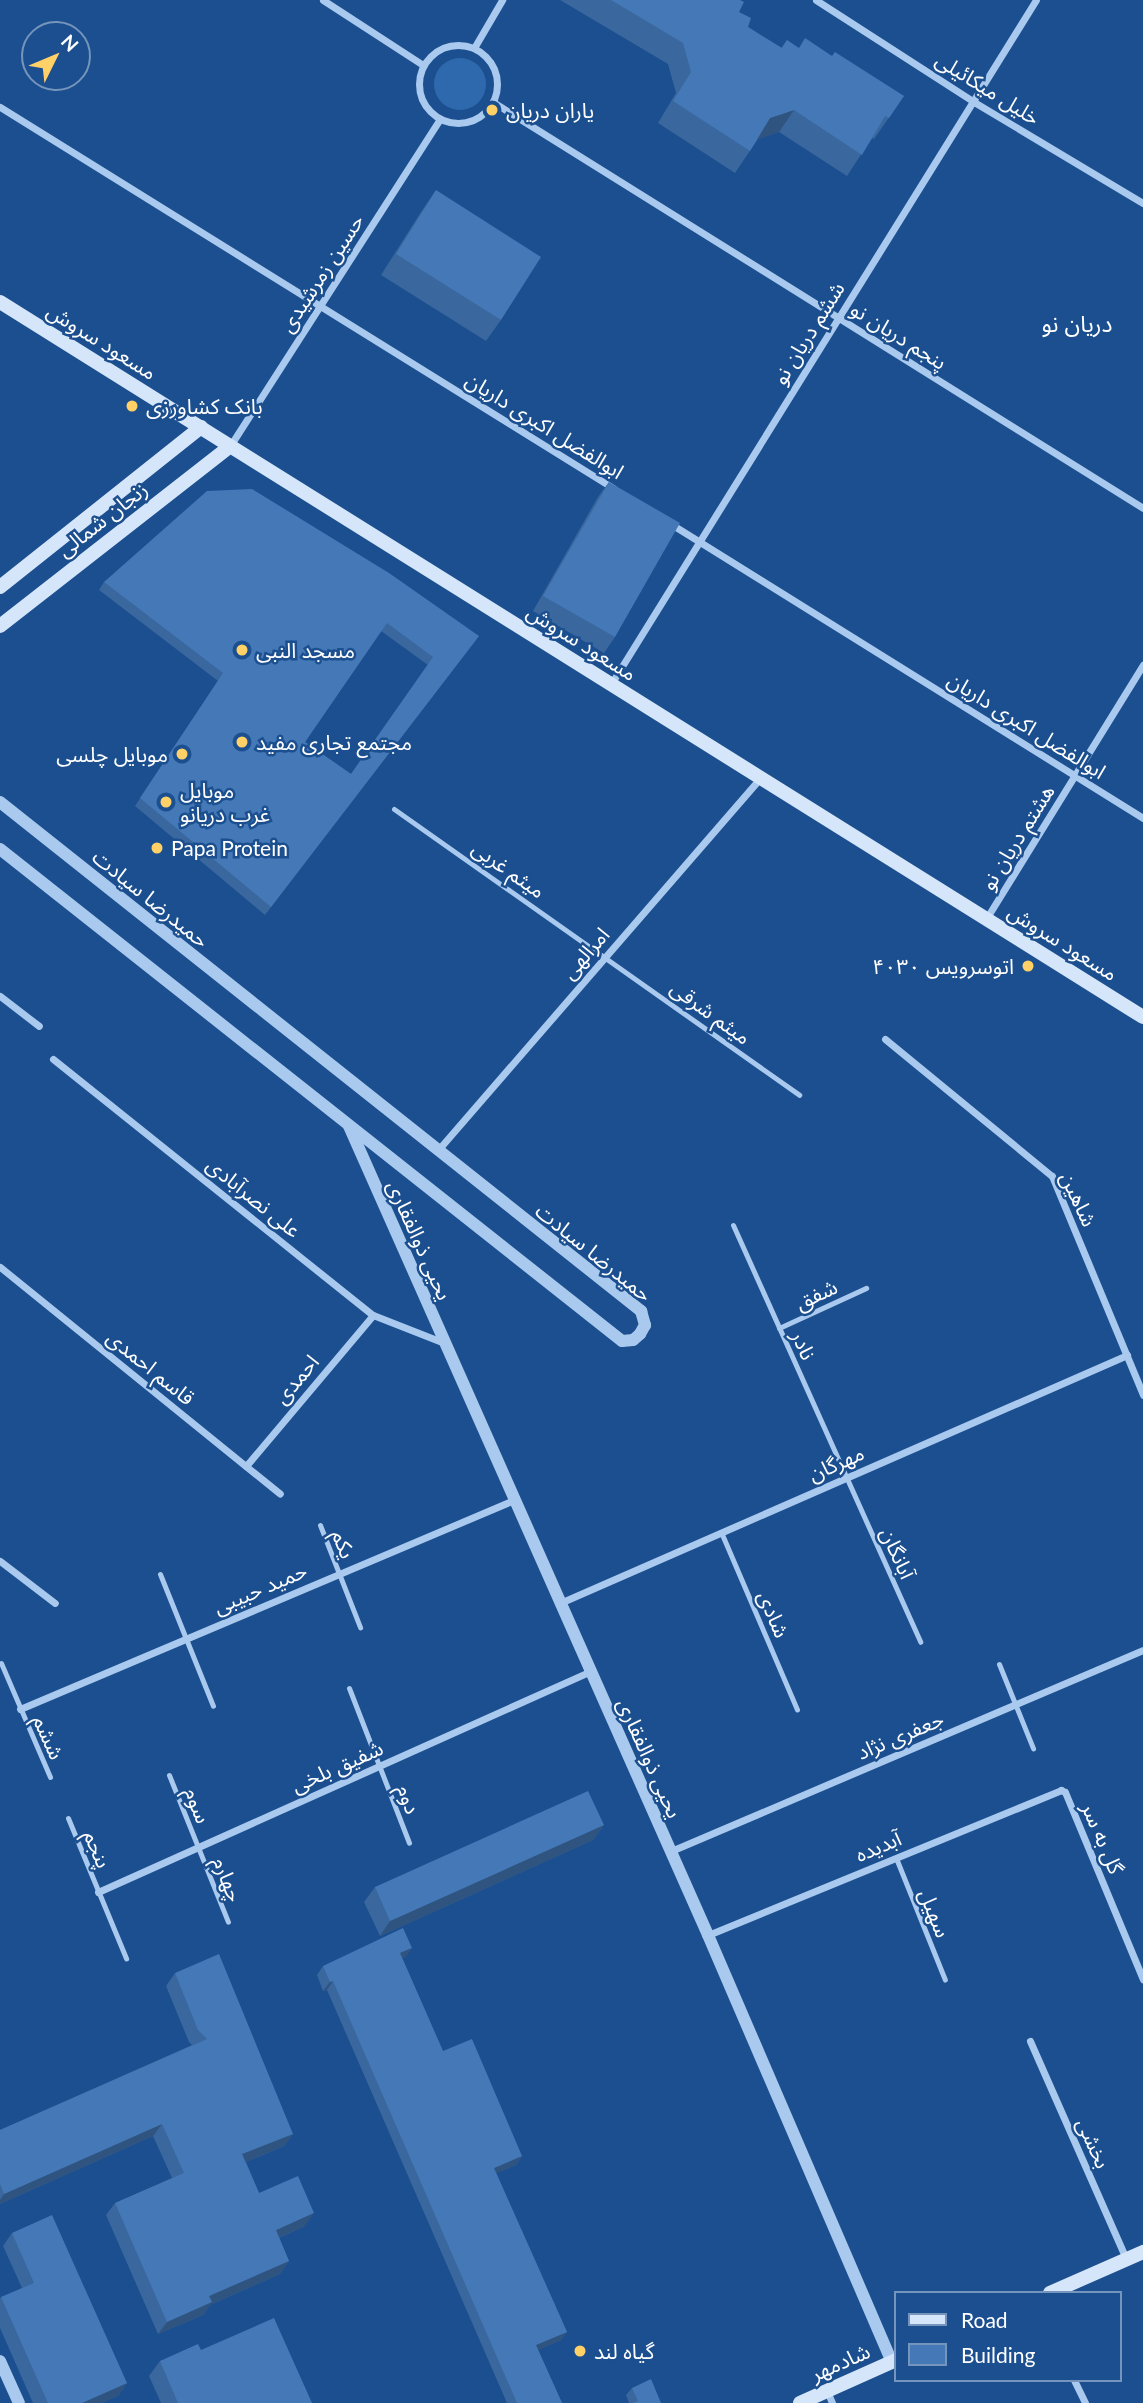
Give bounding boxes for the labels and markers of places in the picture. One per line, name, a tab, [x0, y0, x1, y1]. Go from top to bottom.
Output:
place label: یاران دریان	[506, 97, 594, 123]
marker: یاران دریان	[484, 102, 500, 118]
place label: بانک کشاورزی	[146, 393, 263, 419]
marker: بانک کشاورزی	[124, 398, 140, 414]
place label: مسجد النبی	[256, 637, 355, 663]
marker: مسجد النبی	[234, 642, 250, 658]
place label: مجتمع تجاری مفید	[256, 729, 412, 755]
marker: مجتمع تجاری مفید	[234, 734, 250, 750]
place label: موبایل چلسی	[56, 741, 168, 767]
marker: موبایل چلسی	[174, 746, 190, 762]
place label: موبایل غرب دریانو	[180, 777, 270, 827]
marker: موبایل غرب دریانو	[158, 794, 174, 810]
place label: Papa Protein	[171, 835, 288, 861]
marker: Papa Protein	[149, 840, 165, 856]
place label: اتوسرویس ۴۰۳۰	[872, 953, 1014, 979]
marker: اتوسرویس ۴۰۳۰	[1020, 958, 1036, 974]
place label: گیاه لند	[594, 2338, 654, 2364]
marker: گیاه لند	[572, 2343, 588, 2359]

